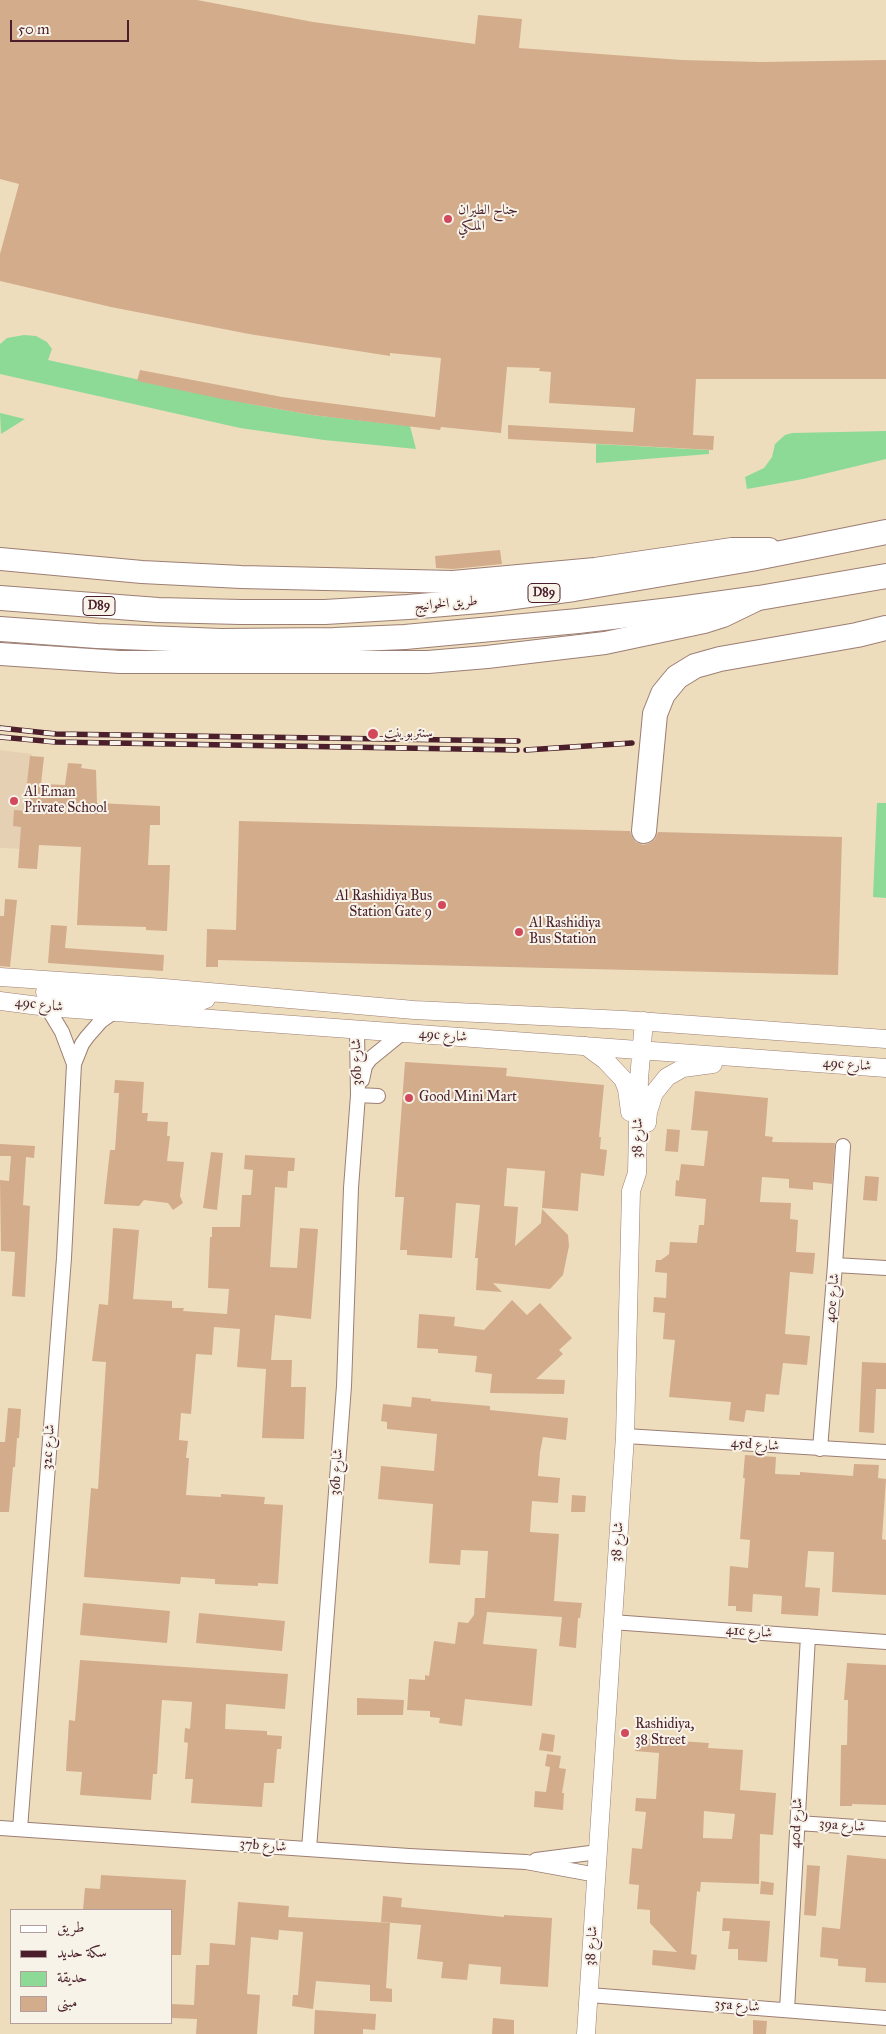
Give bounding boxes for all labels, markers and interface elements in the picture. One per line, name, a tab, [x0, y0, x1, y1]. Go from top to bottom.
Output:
scale bar	[12, 10, 131, 42]
text: 50 m	[18, 20, 50, 38]
place label: جناح الطيران الملكي	[458, 203, 518, 236]
marker: جناح الطيران الملكي	[442, 213, 454, 225]
road number: D89	[528, 584, 560, 602]
street label: طريق الخوانيج	[414, 593, 478, 615]
road number: D89	[83, 596, 115, 616]
place label: سنتربوينت	[384, 726, 433, 742]
marker: سنتربوينت	[366, 727, 380, 741]
place label: Al Eman Private School	[24, 785, 107, 818]
marker: Al Eman Private School	[8, 795, 20, 807]
place label: Al Rashidiya Bus Station Gate 9	[335, 889, 432, 922]
marker: Al Rashidiya Bus Station Gate 9	[436, 899, 448, 911]
place label: Al Rashidiya Bus Station	[529, 916, 601, 949]
marker: Al Rashidiya Bus Station	[513, 926, 525, 938]
street label: 49c شارع	[14, 994, 64, 1016]
street label: 49c شارع	[418, 1026, 468, 1046]
street label: 36b شارع	[348, 1038, 366, 1086]
street label: 49c شارع	[822, 1055, 872, 1075]
place label: Good Mini Mart	[419, 1090, 517, 1106]
marker: Good Mini Mart	[403, 1092, 415, 1104]
street label: شارع 38	[629, 1118, 647, 1158]
street label: 40e شارع	[822, 1273, 844, 1323]
street label: 32c شارع	[39, 1424, 59, 1470]
street label: 45d شارع	[730, 1435, 780, 1455]
street label: 36b شارع	[327, 1448, 347, 1496]
street label: شارع 38	[608, 1521, 628, 1563]
street label: 41c شارع	[725, 1622, 773, 1642]
place label: Rashidiya, 38 Street	[635, 1717, 694, 1750]
marker: Rashidiya, 38 Street	[619, 1727, 631, 1739]
street label: 40d شارع	[787, 1797, 807, 1849]
street label: 39a شارع	[818, 1816, 866, 1836]
street label: 37b شارع	[239, 1836, 287, 1856]
legend	[10, 1909, 172, 2024]
text: طريق	[57, 1918, 84, 1936]
street label: شارع 38	[582, 1925, 602, 1967]
text: سكة حديد	[57, 1943, 107, 1961]
text: حديقة	[57, 1968, 87, 1986]
text: مبنى	[57, 1993, 77, 2011]
street label: 35a شارع	[714, 1996, 760, 2016]

